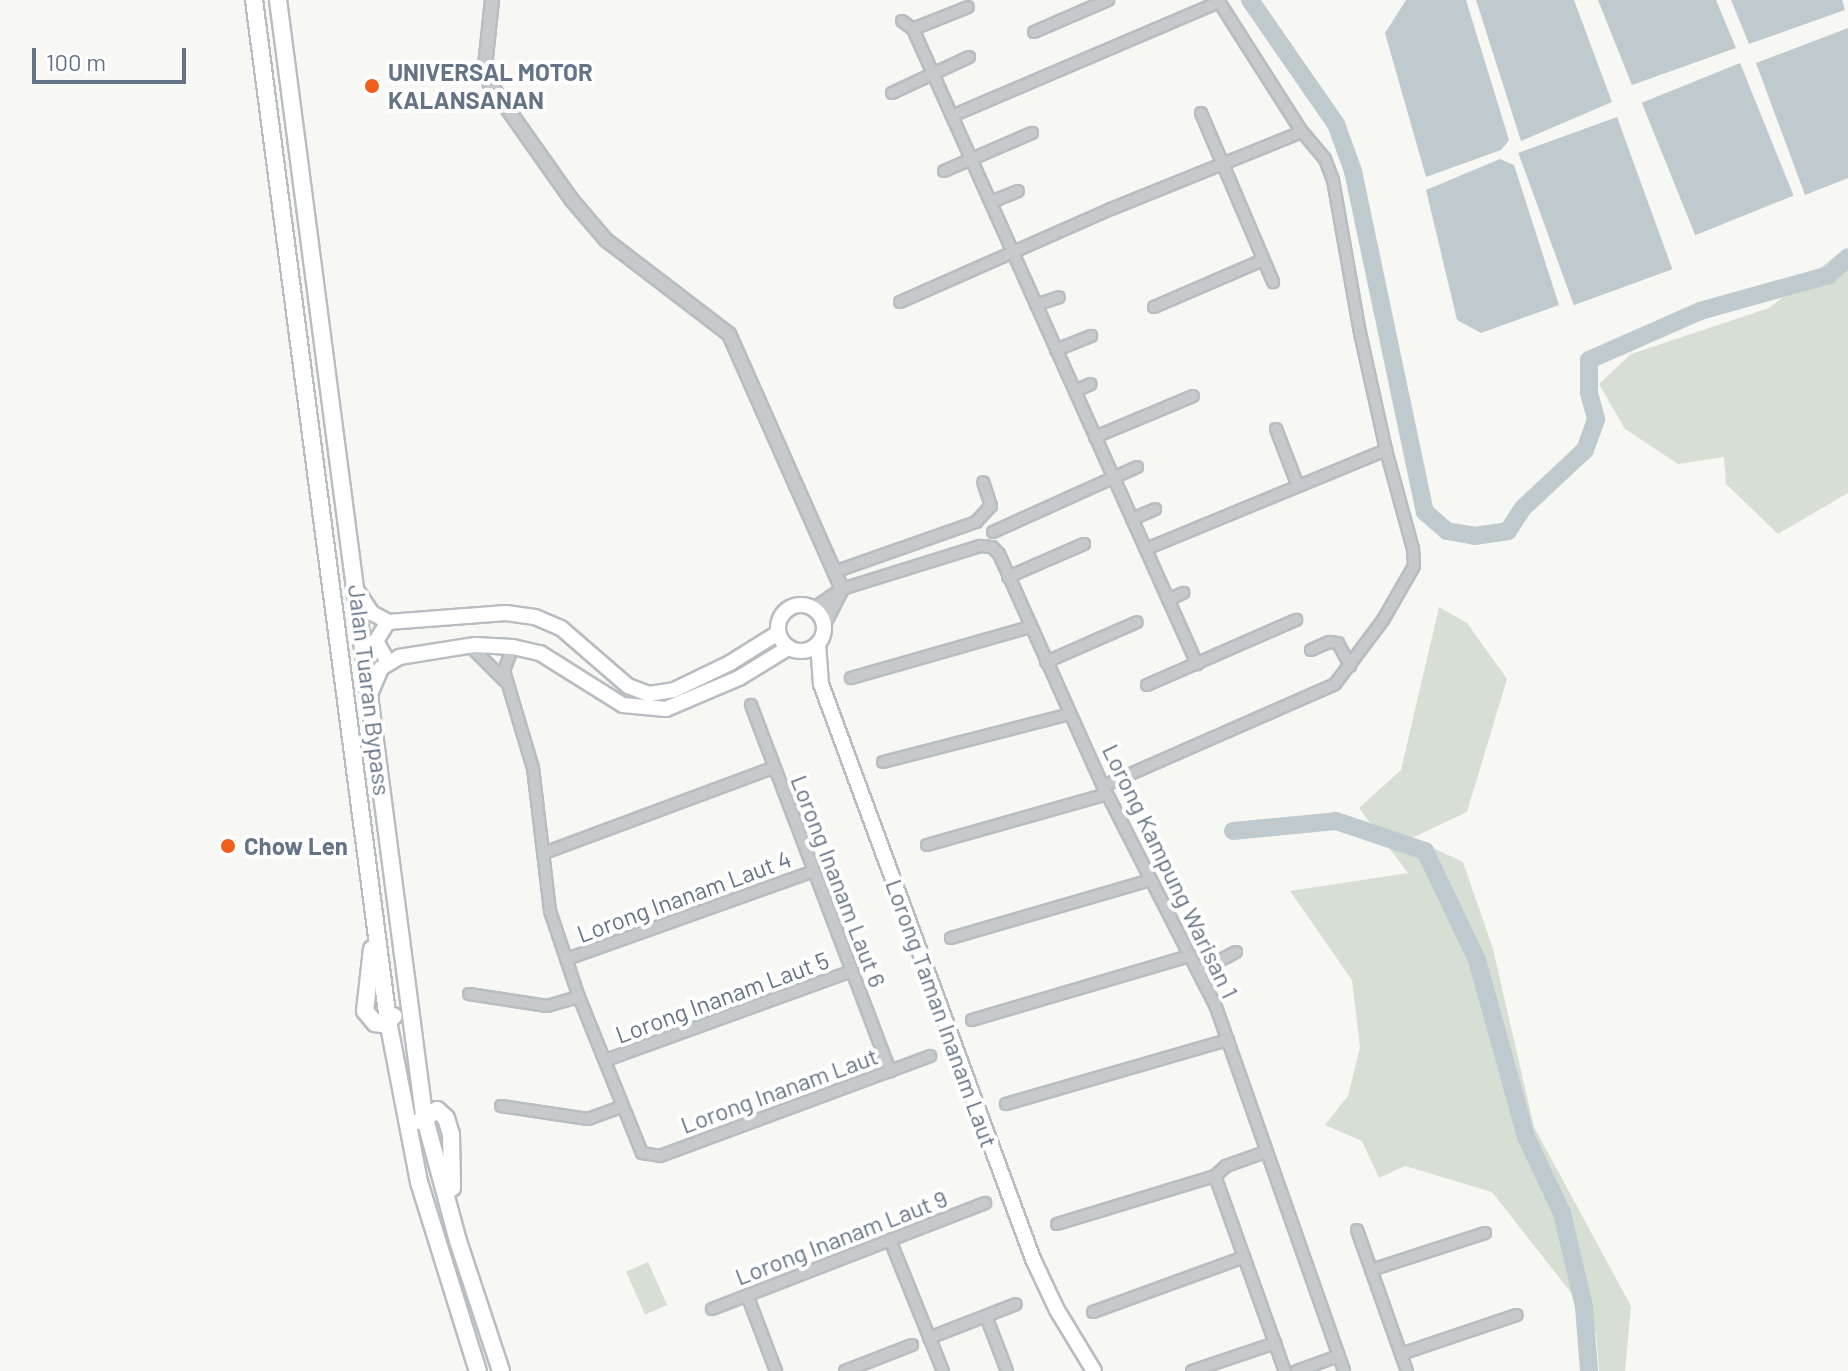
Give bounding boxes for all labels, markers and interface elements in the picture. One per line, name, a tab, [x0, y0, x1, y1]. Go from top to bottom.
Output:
scale bar	[36, 32, 190, 82]
text: 100 m	[46, 47, 106, 76]
place label: UNIVERSAL MOTOR KALANSANAN	[388, 58, 593, 114]
marker: UNIVERSAL MOTOR KALANSANAN	[363, 77, 381, 95]
street label: Jalan Tuaran Bypass	[343, 583, 397, 797]
street label: Lorong Kampung Warisan 1	[1097, 739, 1245, 1003]
street label: Lorong Inanam Laut 6	[785, 771, 893, 991]
place label: Chow Len	[244, 832, 348, 860]
marker: Chow Len	[219, 837, 237, 855]
street label: Lorong Inanam Laut 4	[573, 844, 795, 948]
street label: Lorong Taman Inanam Laut	[880, 875, 1004, 1151]
street label: Lorong Inanam Laut 5	[611, 945, 833, 1049]
street label: Lorong Inanam Laut	[676, 1041, 882, 1139]
street label: Lorong Inanam Laut 9	[731, 1183, 951, 1291]

